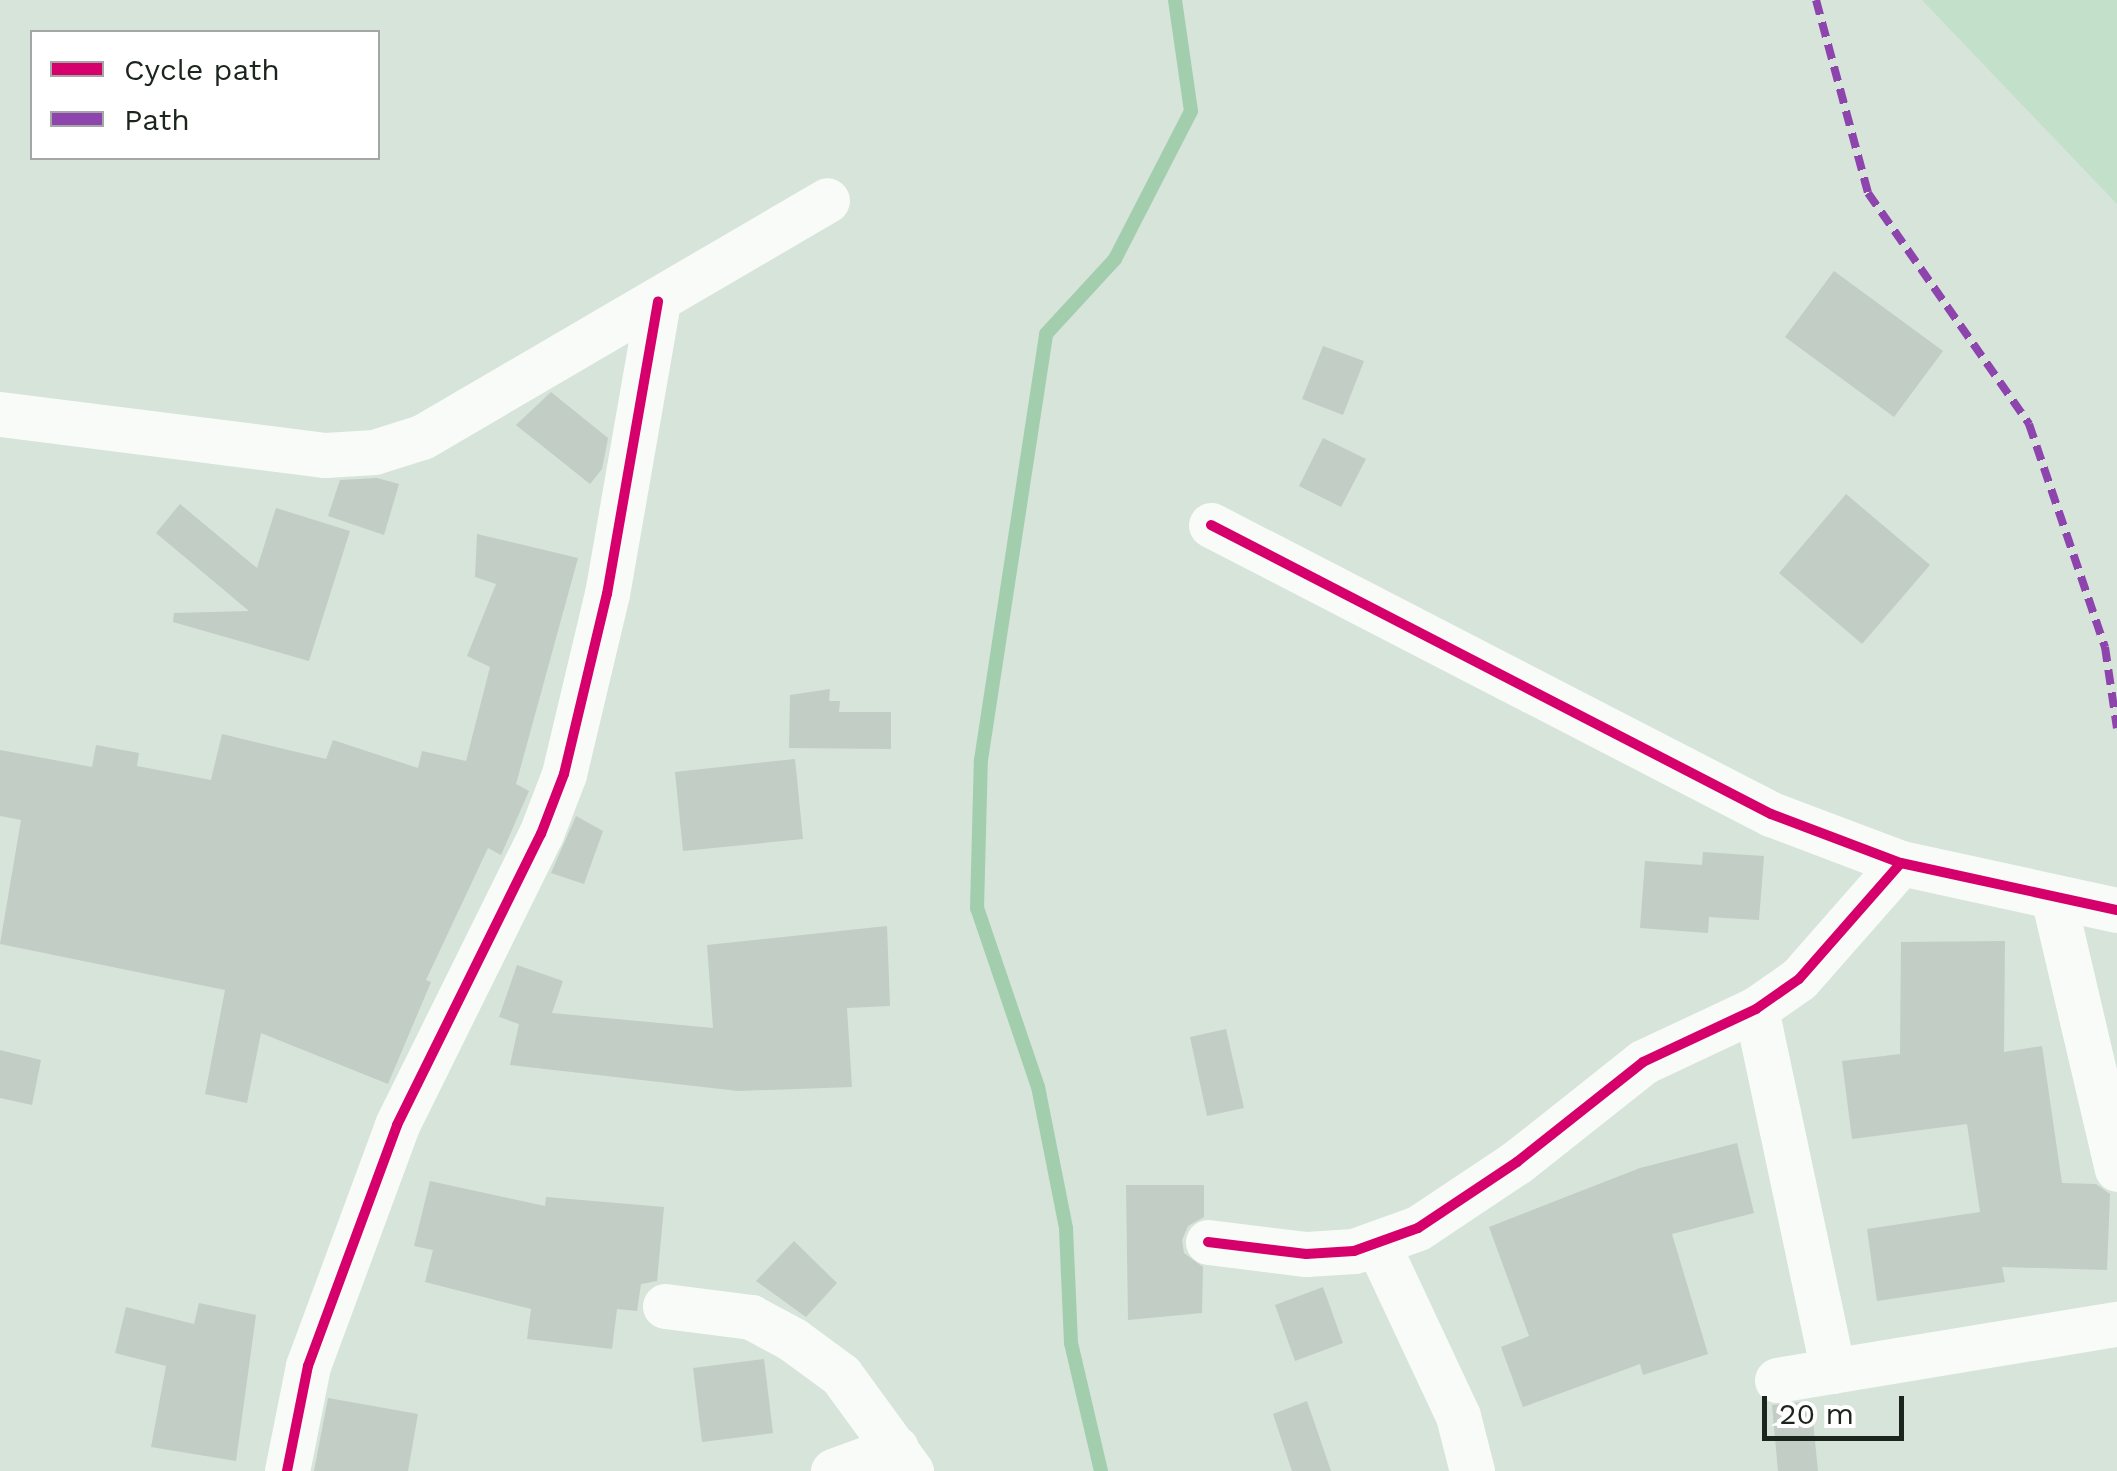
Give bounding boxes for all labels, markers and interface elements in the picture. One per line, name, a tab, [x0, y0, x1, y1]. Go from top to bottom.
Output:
legend	[30, 30, 380, 160]
text: Cycle path	[124, 52, 280, 87]
text: Path	[124, 102, 190, 137]
scale bar	[1767, 1376, 1910, 1438]
text: 20 m	[1779, 1396, 1854, 1431]

